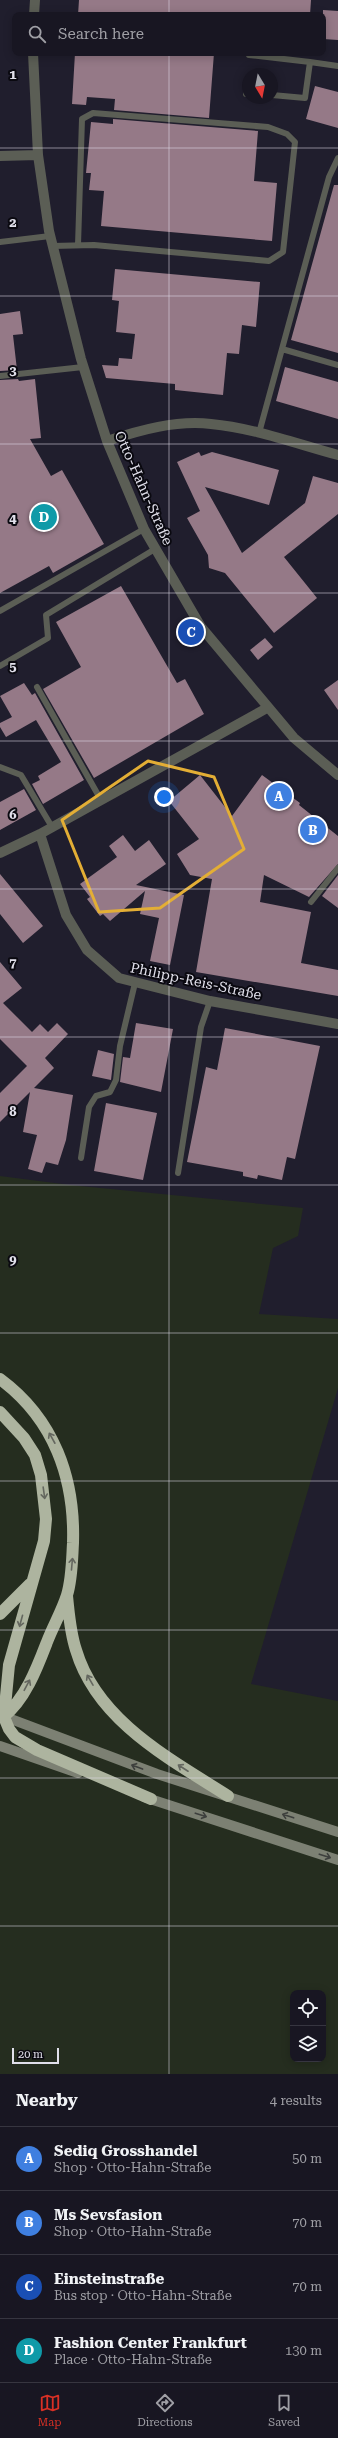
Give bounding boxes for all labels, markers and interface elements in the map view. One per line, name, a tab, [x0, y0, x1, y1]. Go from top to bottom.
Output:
search box	[12, 12, 326, 56]
icon: search	[26, 23, 48, 45]
text: Search here	[58, 25, 144, 43]
text: 1	[9, 67, 17, 82]
north arrow	[242, 68, 278, 104]
text: 2	[9, 215, 17, 230]
text: 3	[9, 363, 17, 378]
street label: Otto-Hahn-Straße	[112, 428, 177, 548]
pin: D	[31, 502, 57, 532]
text: 4	[9, 511, 17, 526]
pin: C	[178, 617, 204, 647]
text: 5	[9, 659, 17, 674]
pin: A	[266, 781, 292, 811]
your location	[154, 787, 174, 807]
text: 6	[9, 807, 17, 822]
pin: B	[300, 815, 326, 845]
text: 7	[9, 955, 17, 970]
street label: Philipp-Reis-Straße	[129, 959, 263, 1003]
text: 8	[9, 1104, 17, 1119]
text: 9	[9, 1252, 17, 1267]
one-way arrow	[47, 1432, 55, 1444]
one-way arrow	[40, 1486, 48, 1499]
one-way arrow	[68, 1558, 75, 1571]
one-way arrow	[17, 1614, 24, 1627]
one-way arrow	[85, 1674, 93, 1686]
one-way arrow	[24, 1679, 31, 1691]
one-way arrow	[132, 1762, 144, 1770]
one-way arrow	[177, 1763, 189, 1771]
one-way arrow	[282, 1811, 294, 1819]
one-way arrow	[195, 1812, 207, 1820]
one-way arrow	[318, 1853, 331, 1860]
map controls	[290, 1990, 326, 2062]
button: locate	[290, 1990, 326, 2026]
button: layers	[290, 2026, 326, 2062]
scale bar	[12, 2046, 59, 2065]
text: 20 m	[18, 2048, 43, 2061]
text: Nearby	[16, 2090, 78, 2110]
text: 4 results	[270, 2093, 322, 2108]
text: Sediq Grosshandel	[54, 2142, 197, 2160]
text: A	[24, 2151, 34, 2166]
text: 50 m	[292, 2151, 322, 2166]
text: Shop · Otto-Hahn-Straße	[54, 2160, 211, 2175]
text: Ms Sevsfasion	[54, 2206, 162, 2224]
text: B	[24, 2215, 34, 2230]
text: 70 m	[292, 2215, 322, 2230]
text: Shop · Otto-Hahn-Straße	[54, 2224, 211, 2239]
text: Einsteinstraße	[54, 2270, 164, 2288]
text: C	[24, 2279, 34, 2294]
text: 70 m	[292, 2279, 322, 2294]
text: Bus stop · Otto-Hahn-Straße	[54, 2288, 232, 2303]
text: Fashion Center Frankfurt	[54, 2334, 247, 2352]
text: D	[24, 2343, 34, 2358]
text: 130 m	[285, 2343, 322, 2358]
text: Place · Otto-Hahn-Straße	[54, 2352, 212, 2367]
tab: Map	[38, 2392, 61, 2429]
tab: Directions	[137, 2392, 192, 2429]
tab: Saved	[268, 2392, 300, 2429]

